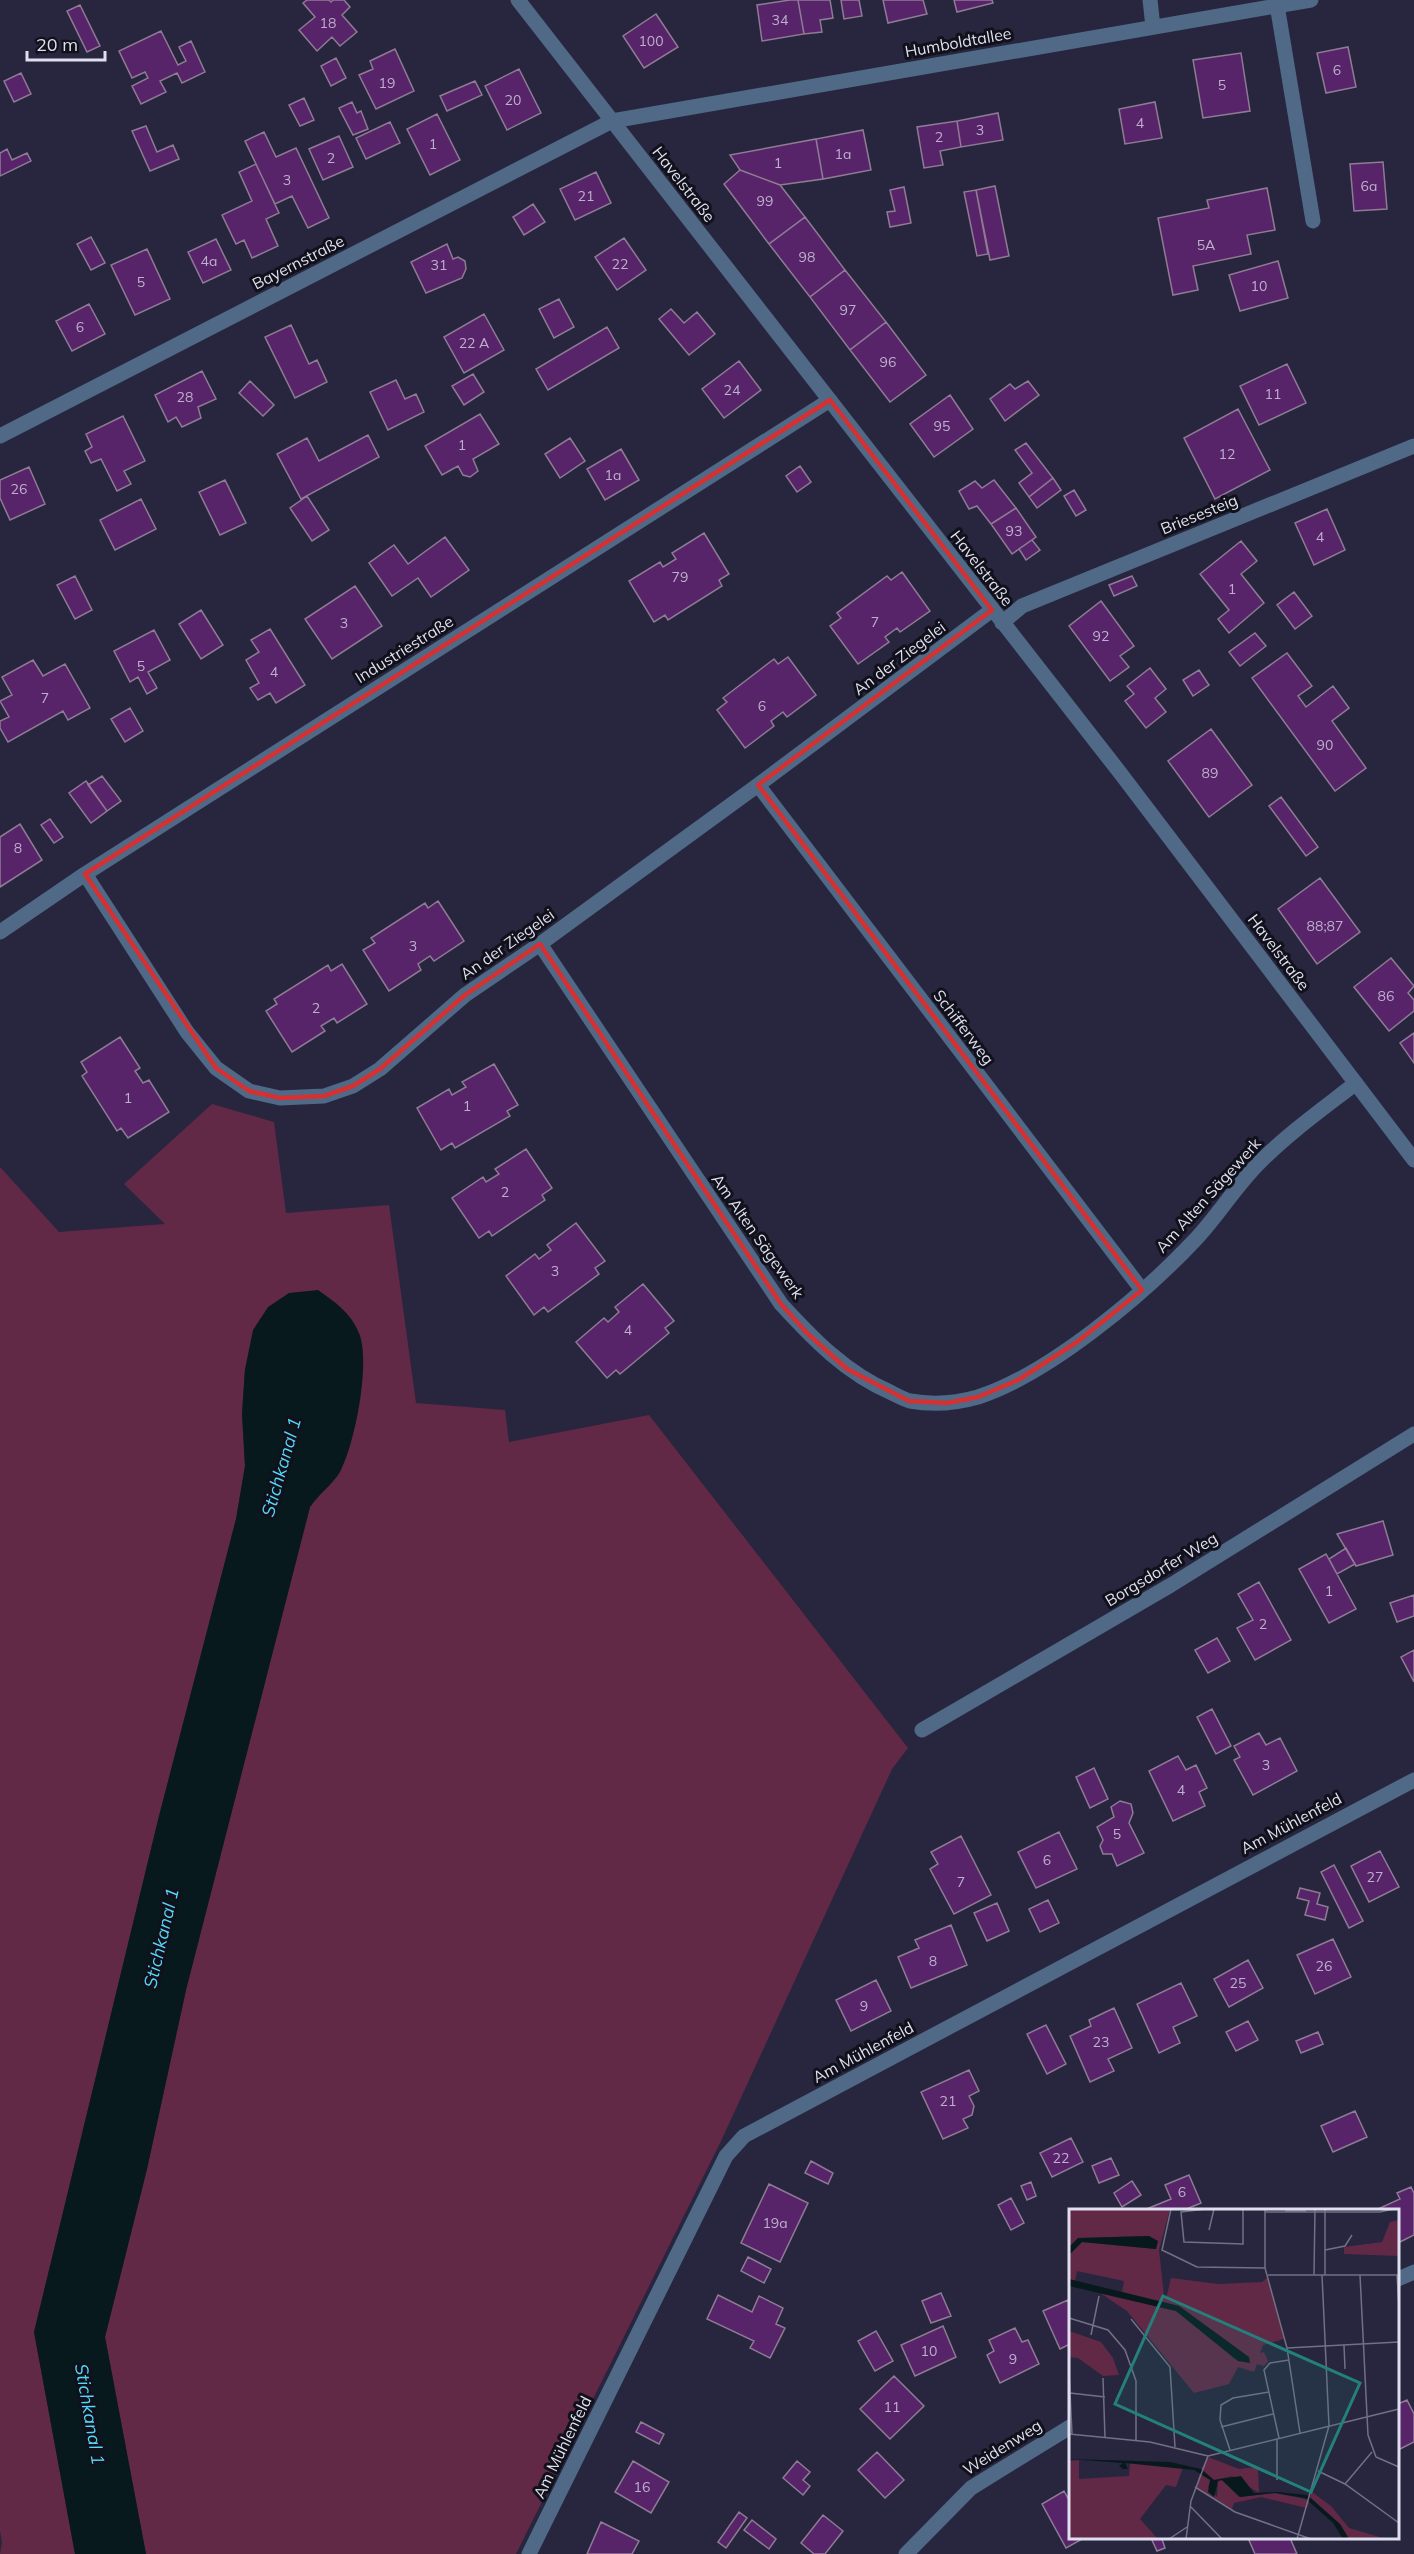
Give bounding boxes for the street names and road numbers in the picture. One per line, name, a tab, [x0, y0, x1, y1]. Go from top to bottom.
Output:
street label: Humboldtallee	[903, 23, 1013, 61]
street label: Havelstraße	[648, 142, 720, 226]
street label: Bayernstraße	[249, 230, 347, 294]
street label: Briesesteig	[1158, 489, 1240, 539]
street label: Havelstraße	[946, 526, 1018, 610]
street label: Industriestraße	[351, 611, 457, 687]
street label: An der Ziegelei	[849, 617, 949, 699]
street label: An der Ziegelei	[456, 904, 558, 984]
street label: Havelstraße	[1244, 910, 1314, 994]
street label: Schifferweg	[929, 986, 999, 1068]
street label: Am Alten Sägewerk	[1151, 1133, 1265, 1257]
street label: Am Alten Sägewerk	[707, 1170, 809, 1303]
street label: Borgsdorfer Weg	[1101, 1528, 1221, 1610]
street label: Am Mühlenfeld	[1237, 1788, 1345, 1858]
street label: Am Mühlenfeld	[809, 2017, 917, 2087]
street label: Am Mühlenfeld	[529, 2393, 595, 2501]
street label: Weidenweg	[959, 2415, 1045, 2479]

